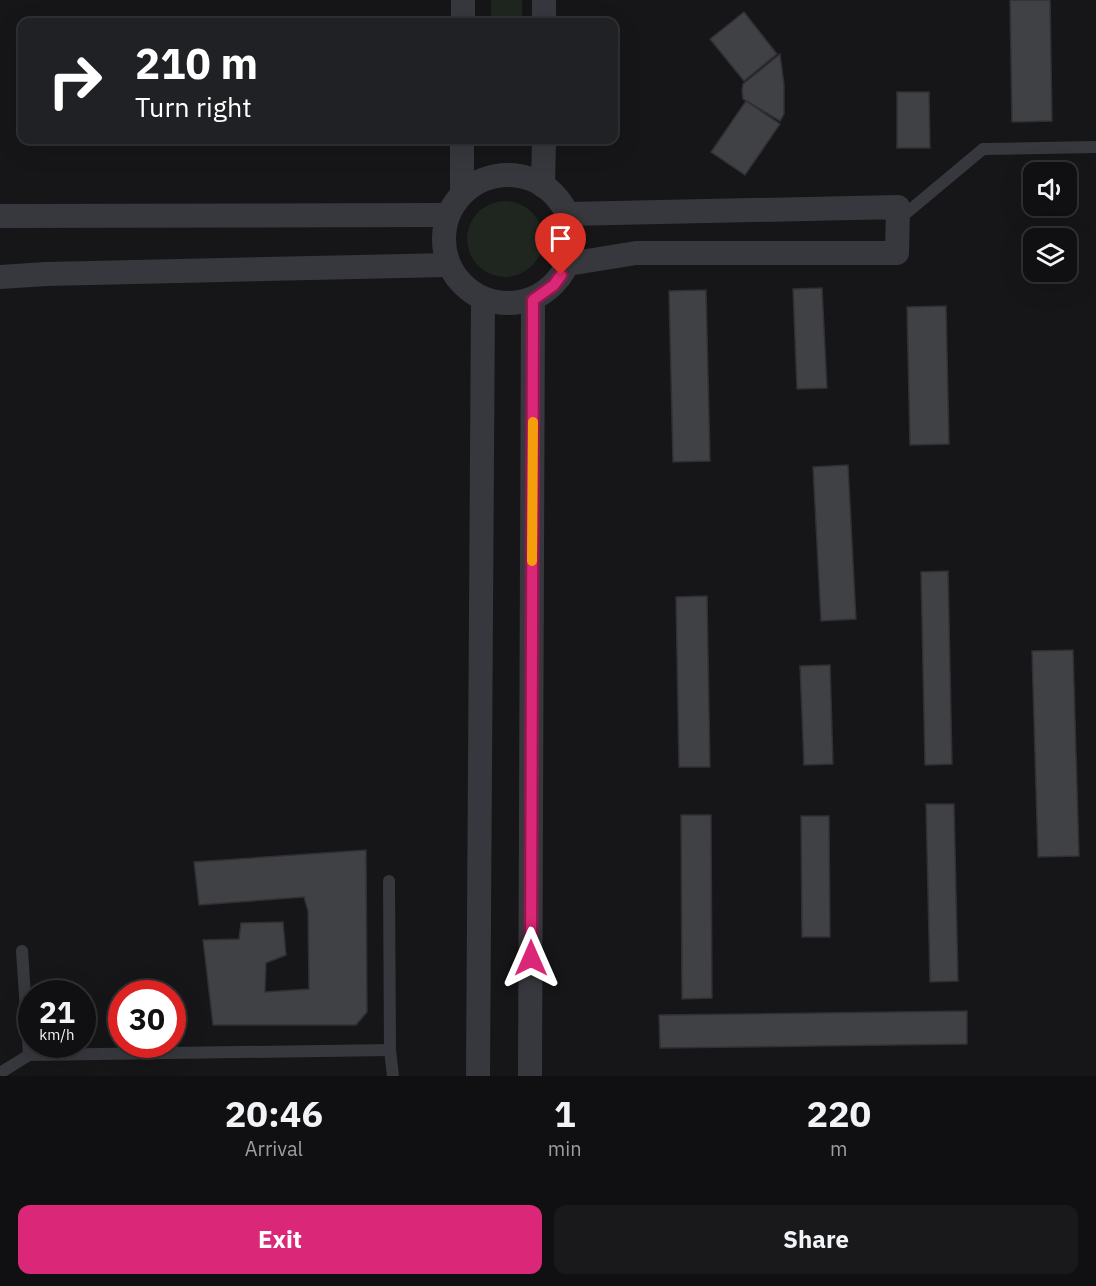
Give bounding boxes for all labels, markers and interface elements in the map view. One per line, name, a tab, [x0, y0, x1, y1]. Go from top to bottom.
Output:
text: 210 m	[135, 36, 258, 91]
icon: right	[36, 42, 114, 120]
text: Turn right	[135, 89, 252, 124]
map controls	[1023, 162, 1077, 282]
button: sound	[1023, 162, 1077, 216]
pin	[535, 213, 586, 275]
icon: arrive	[544, 222, 577, 255]
button: layers	[1023, 228, 1077, 282]
position arrow	[499, 926, 563, 990]
speed limit sign: 30	[108, 980, 186, 1058]
text: 21	[39, 992, 75, 1031]
text: km/h	[39, 1025, 75, 1044]
text: 20:46	[225, 1090, 323, 1137]
text: 1	[554, 1090, 576, 1137]
text: 220	[806, 1090, 871, 1137]
text: Arrival	[245, 1135, 303, 1162]
text: min	[548, 1135, 582, 1162]
text: m	[830, 1135, 848, 1162]
button: Exit	[18, 1205, 542, 1274]
button: Share	[554, 1205, 1078, 1274]

